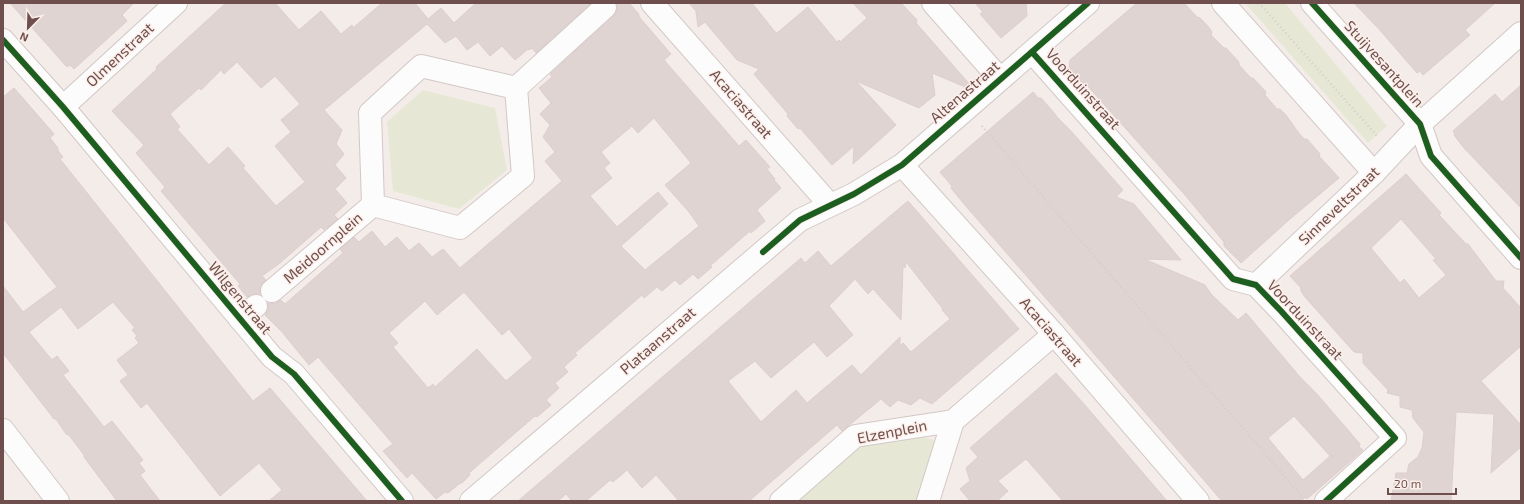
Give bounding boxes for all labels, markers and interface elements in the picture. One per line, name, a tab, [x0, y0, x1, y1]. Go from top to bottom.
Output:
north arrow	[8, 8, 48, 48]
street label: Stuijvesantplein	[1341, 16, 1428, 111]
street label: Olmenstraat	[82, 18, 157, 90]
text: N	[18, 30, 30, 45]
street label: Voorduinstraat	[1043, 44, 1125, 133]
street label: Altenastraat	[926, 56, 1003, 126]
street label: Acaciastraat	[707, 65, 777, 142]
street label: Sinneveltstraat	[1294, 162, 1383, 248]
street label: Meidoornplein	[279, 208, 366, 286]
street label: Wilgenstraat	[205, 257, 276, 337]
street label: Voorduinstraat	[1264, 276, 1347, 363]
street label: Acaciastraat	[1017, 293, 1087, 370]
street label: Plataanstraat	[616, 302, 699, 378]
street label: Elzenplein	[855, 415, 928, 447]
scale bar	[1388, 470, 1456, 496]
text: 20 m	[1394, 476, 1421, 490]

